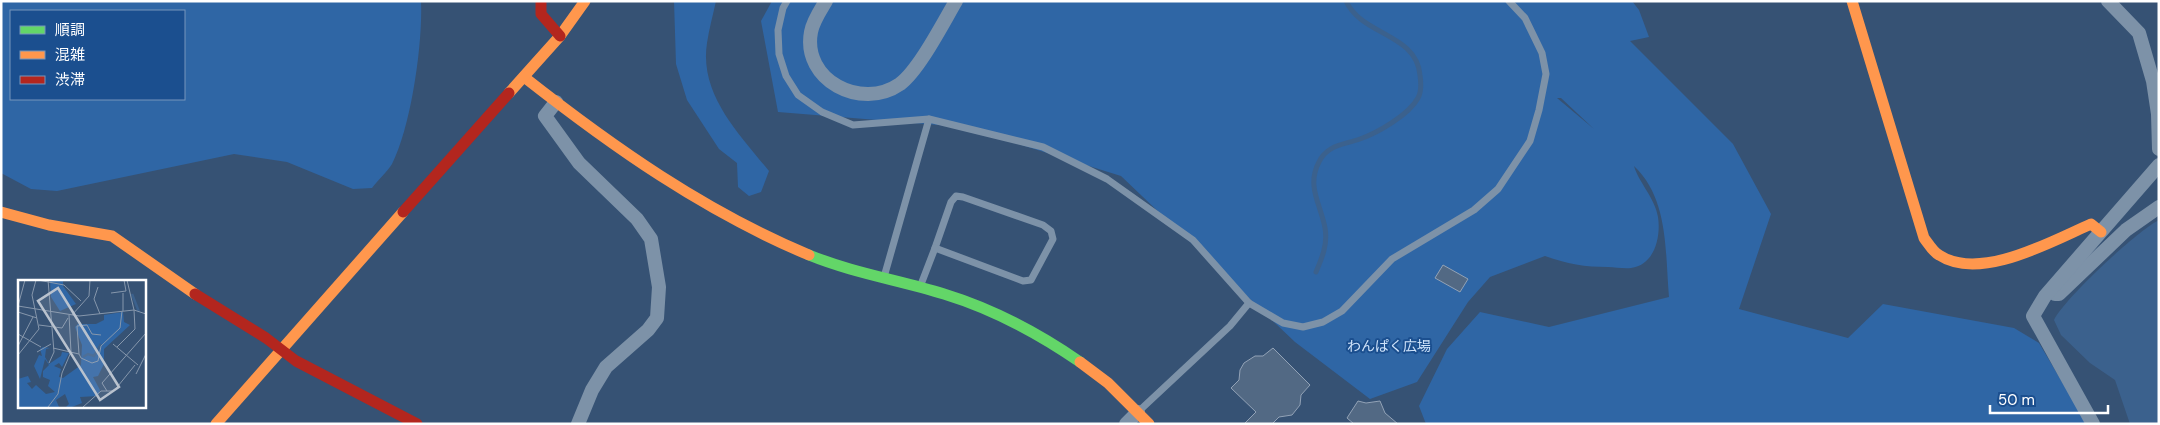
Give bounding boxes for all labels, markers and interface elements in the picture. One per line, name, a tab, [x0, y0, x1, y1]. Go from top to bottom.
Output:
legend	[10, 10, 185, 100]
text: 順調	[55, 20, 85, 40]
text: 混雑	[55, 45, 85, 65]
text: 渋滞	[55, 70, 85, 90]
inset map	[18, 280, 145, 408]
park label: わんぱく広場	[1347, 337, 1431, 355]
scale bar	[1990, 382, 2108, 414]
text: 50 m	[1998, 390, 2035, 410]

